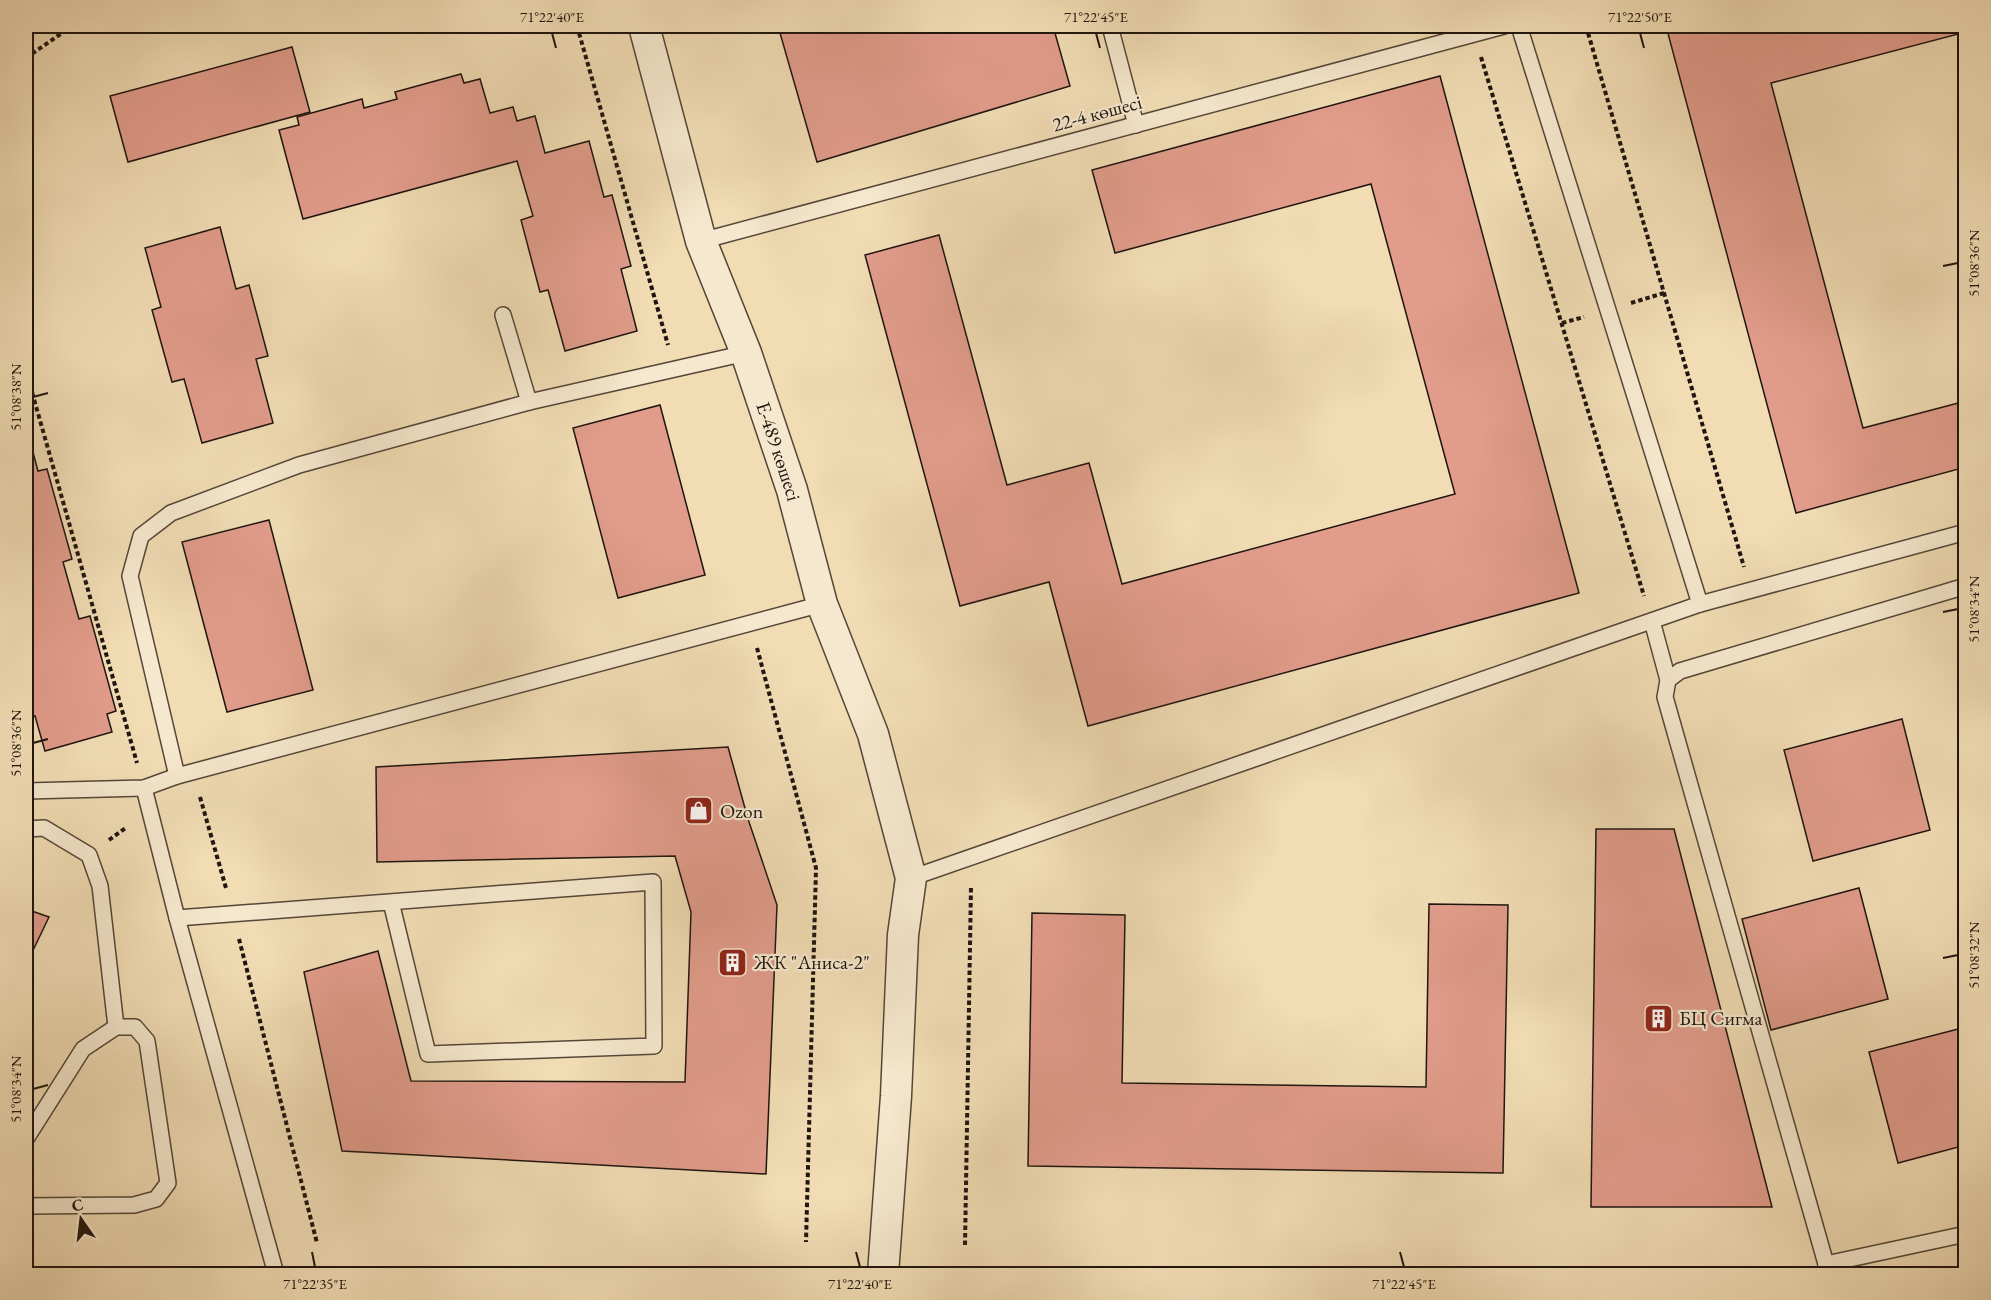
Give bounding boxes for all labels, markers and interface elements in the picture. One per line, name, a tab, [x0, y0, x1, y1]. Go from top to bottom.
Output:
text: 71°22'40"E	[520, 7, 585, 26]
text: 71°22'45"E	[1064, 7, 1129, 26]
text: 71°22'50"E	[1608, 7, 1673, 26]
street label: 22-4 көшесі	[1049, 89, 1145, 137]
text: 51°08'36"N	[1964, 229, 1983, 297]
text: 51°08'38"N	[6, 363, 25, 431]
street label: Е-489 көшесі	[750, 398, 807, 504]
text: 51°08'34"N	[1964, 575, 1983, 643]
text: 51°08'36"N	[6, 709, 25, 777]
shop icon: Ozon	[683, 795, 715, 827]
place label: Ozon	[720, 798, 764, 824]
text: 51°08'32"N	[1964, 921, 1983, 989]
building icon: ЖК "Аниса-2"	[717, 946, 749, 978]
place label: ЖК "Аниса-2"	[753, 949, 870, 975]
building icon: БЦ Сигма	[1642, 1002, 1674, 1034]
place label: БЦ Сигма	[1679, 1005, 1763, 1031]
text: 51°08'34"N	[6, 1055, 25, 1123]
north arrow	[51, 1189, 111, 1249]
text: С	[69, 1193, 86, 1216]
text: 71°22'35"E	[283, 1274, 348, 1293]
text: 71°22'40"E	[828, 1274, 893, 1293]
text: 71°22'45"E	[1372, 1274, 1437, 1293]

